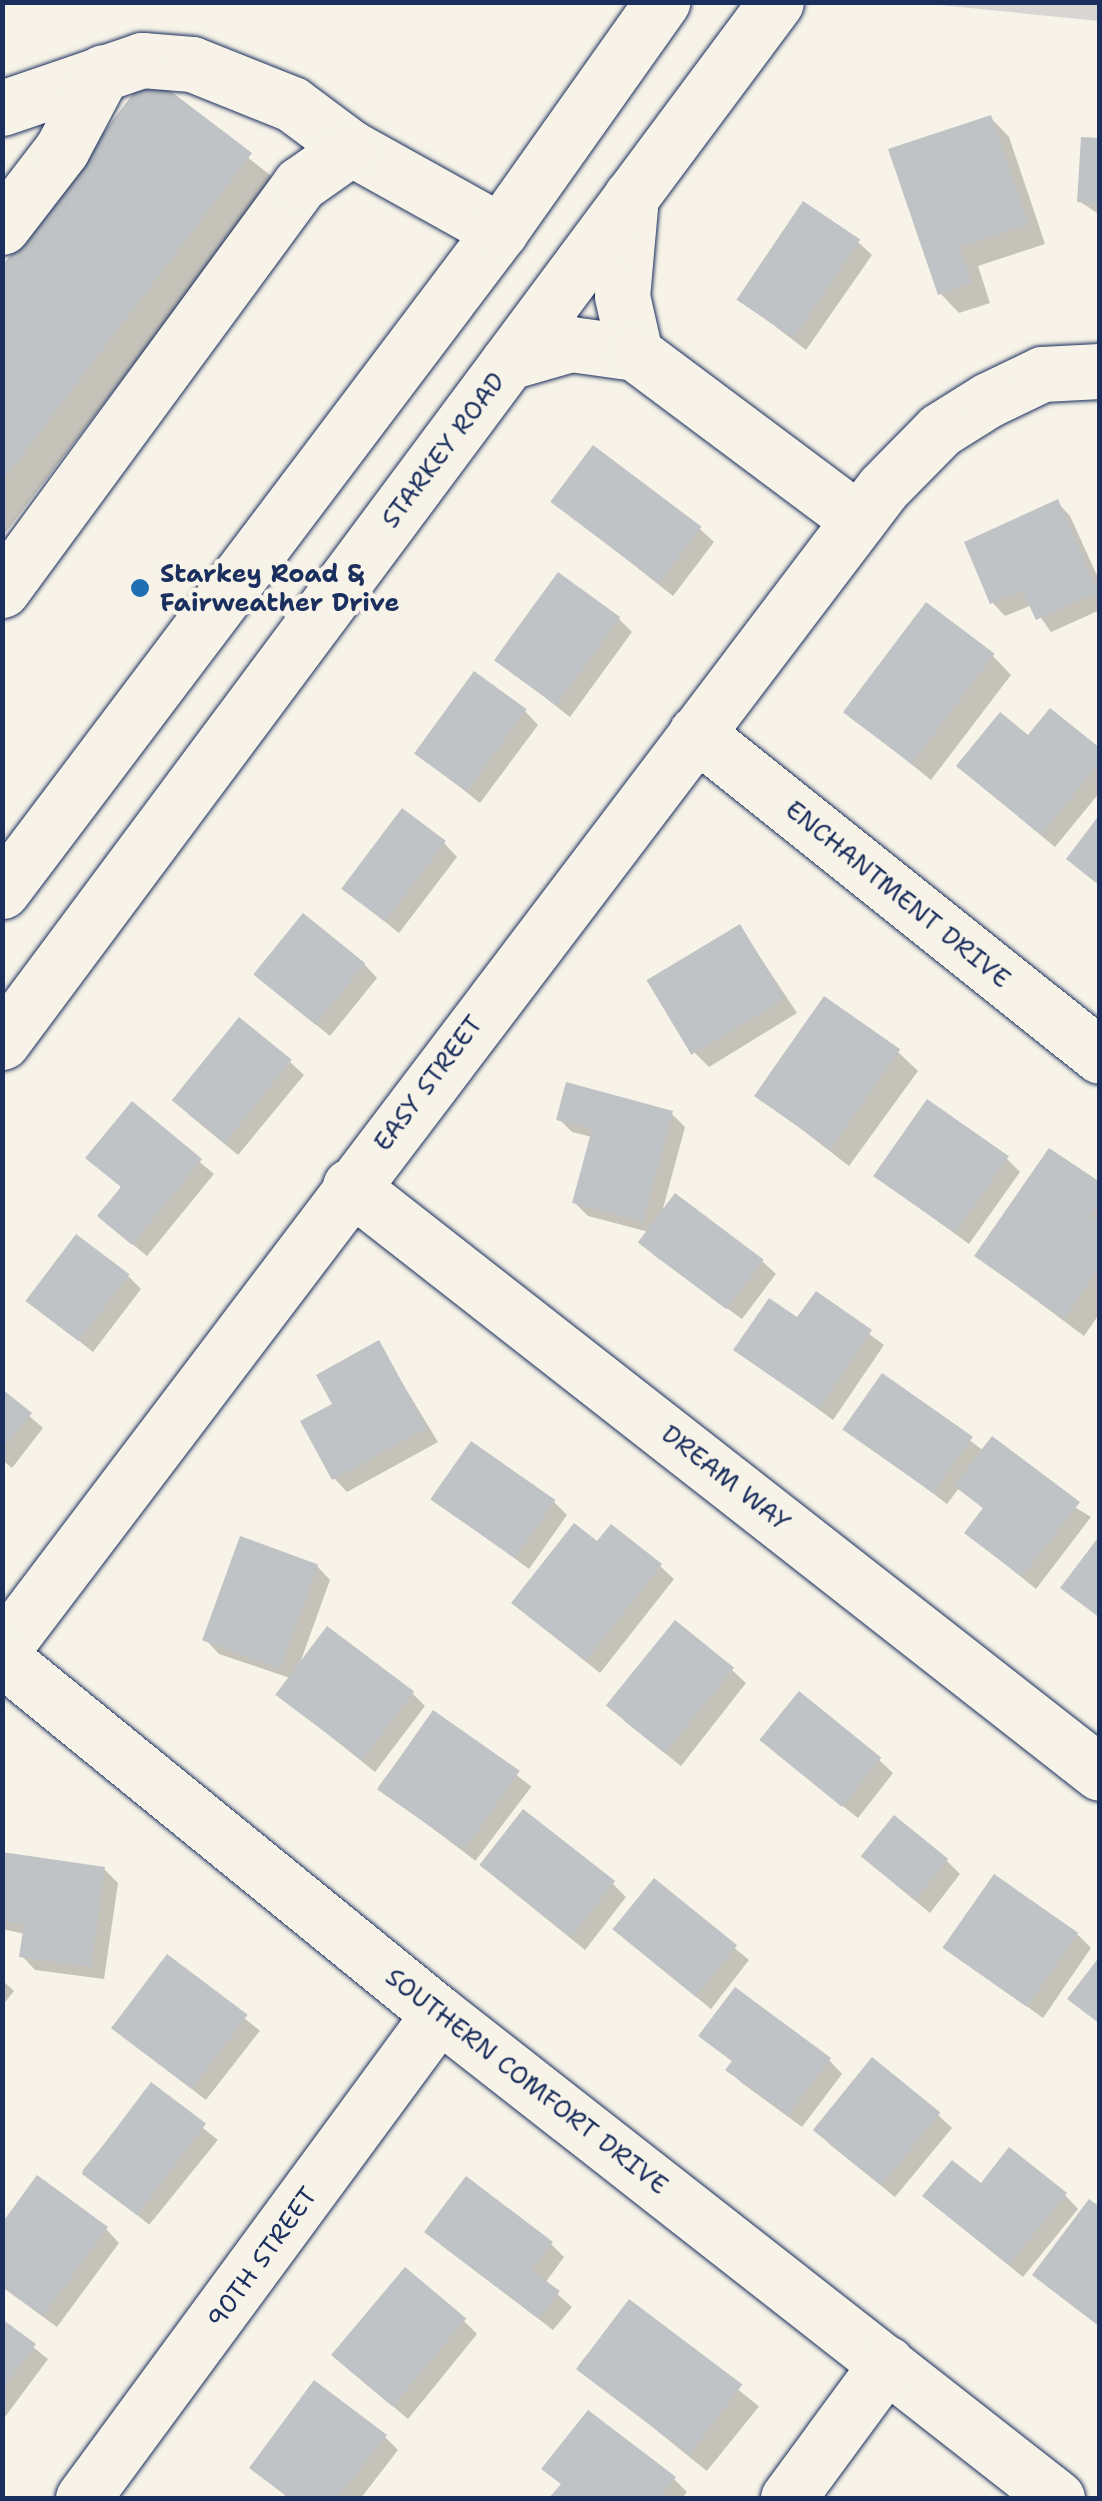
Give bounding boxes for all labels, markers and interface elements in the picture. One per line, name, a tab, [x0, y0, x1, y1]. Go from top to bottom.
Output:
street label: STARKEY ROAD	[375, 367, 511, 533]
place label: Starkey Road & Fairweather Drive	[160, 559, 400, 618]
marker: Starkey Road & Fairweather Drive	[129, 577, 151, 599]
street label: ENCHANTMENT DRIVE	[780, 794, 1016, 994]
street label: EASY STREET	[367, 1009, 489, 1157]
street label: DREAM WAY	[656, 1419, 796, 1537]
street label: SOUTHERN COMFORT DRIVE	[380, 1962, 674, 2200]
street label: 90TH STREET	[201, 2181, 323, 2333]

